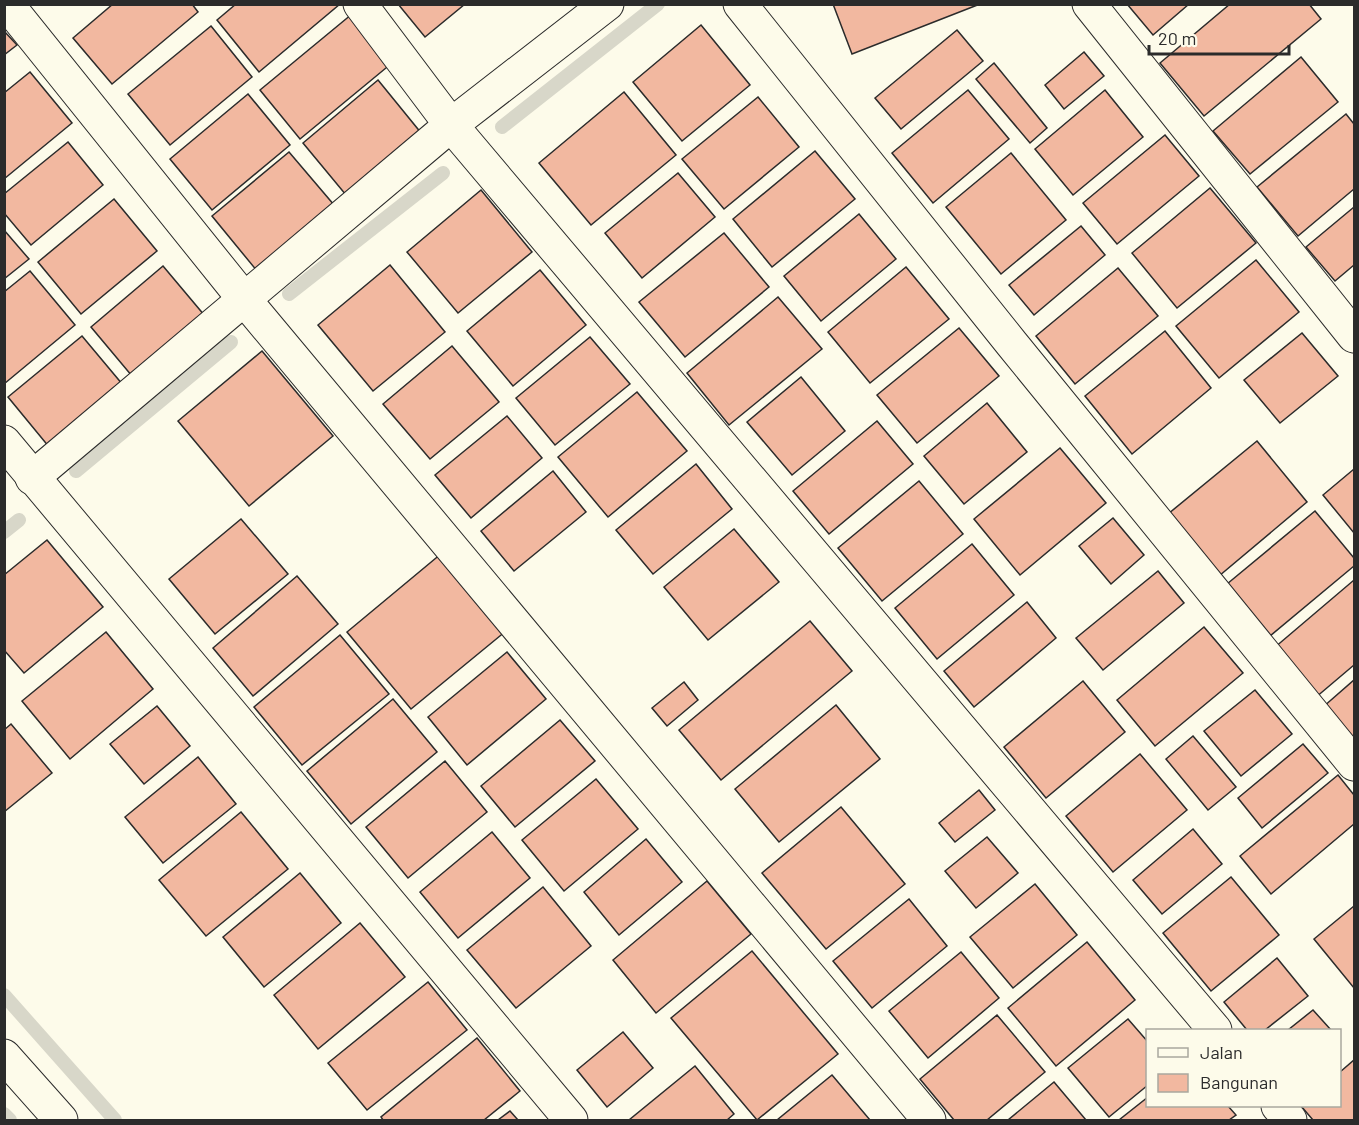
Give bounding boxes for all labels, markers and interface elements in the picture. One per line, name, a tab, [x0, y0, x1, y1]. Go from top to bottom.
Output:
scale bar	[1149, 18, 1288, 56]
text: 20 m	[1158, 27, 1196, 49]
legend	[1146, 1029, 1341, 1107]
text: Jalan	[1200, 1041, 1243, 1063]
text: Bangunan	[1200, 1071, 1278, 1093]

